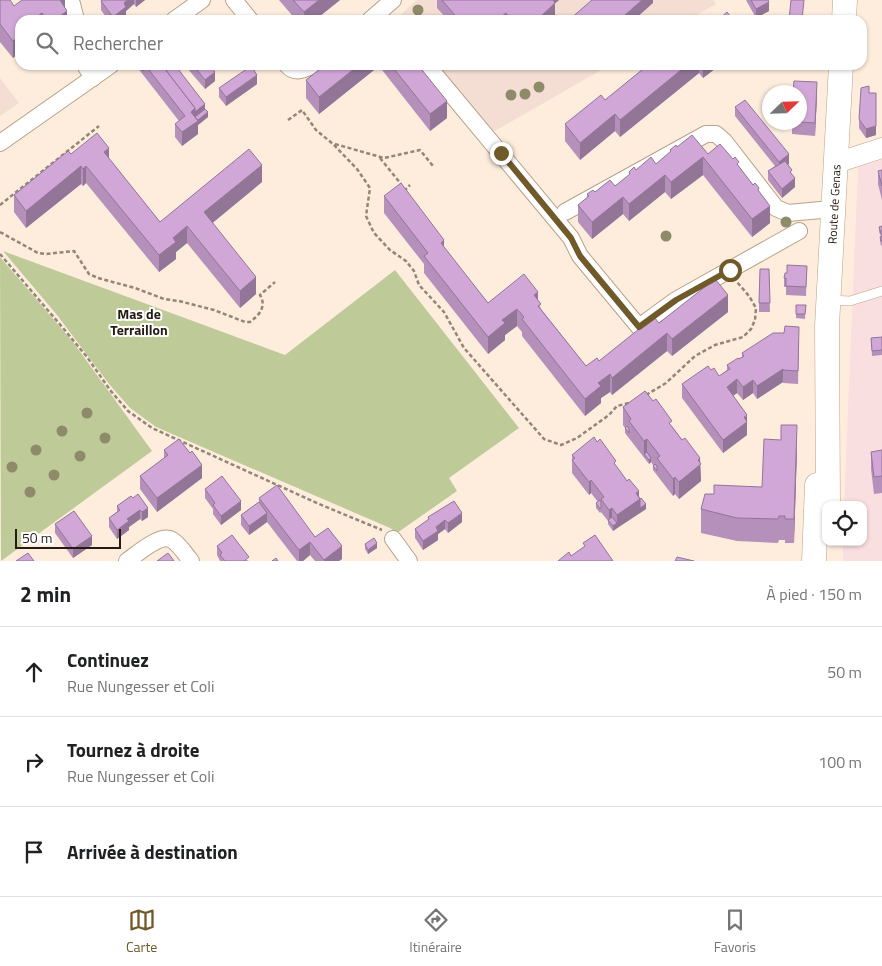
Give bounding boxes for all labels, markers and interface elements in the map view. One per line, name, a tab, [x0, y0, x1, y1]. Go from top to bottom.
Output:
search box	[15, 15, 867, 70]
text: Rechercher	[73, 28, 163, 57]
icon: search	[33, 29, 61, 57]
north arrow	[762, 85, 807, 130]
route end	[490, 142, 513, 165]
street label: Route de Genas	[822, 164, 845, 244]
route start	[719, 259, 742, 282]
district label: Mas de Terraillon	[110, 303, 168, 340]
map controls	[822, 501, 867, 546]
button: locate	[822, 501, 867, 546]
scale bar	[15, 526, 121, 549]
text: 50 m	[22, 527, 52, 548]
text: 2 min	[20, 578, 71, 610]
text: À pied · 150 m	[766, 582, 862, 606]
text: Continuez	[67, 645, 149, 674]
icon: ahead	[20, 658, 48, 686]
text: 50 m	[827, 660, 862, 684]
text: Rue Nungesser et Coli	[67, 674, 215, 698]
text: Tournez à droite	[67, 735, 199, 764]
icon: right	[20, 748, 48, 776]
text: 100 m	[818, 750, 862, 774]
text: Rue Nungesser et Coli	[67, 764, 215, 788]
text: Arrivée à destination	[67, 837, 238, 866]
icon: arrive	[20, 838, 48, 866]
tab: Carte	[126, 906, 157, 957]
tab: Itinéraire	[409, 906, 462, 957]
tab: Favoris	[714, 906, 756, 957]

